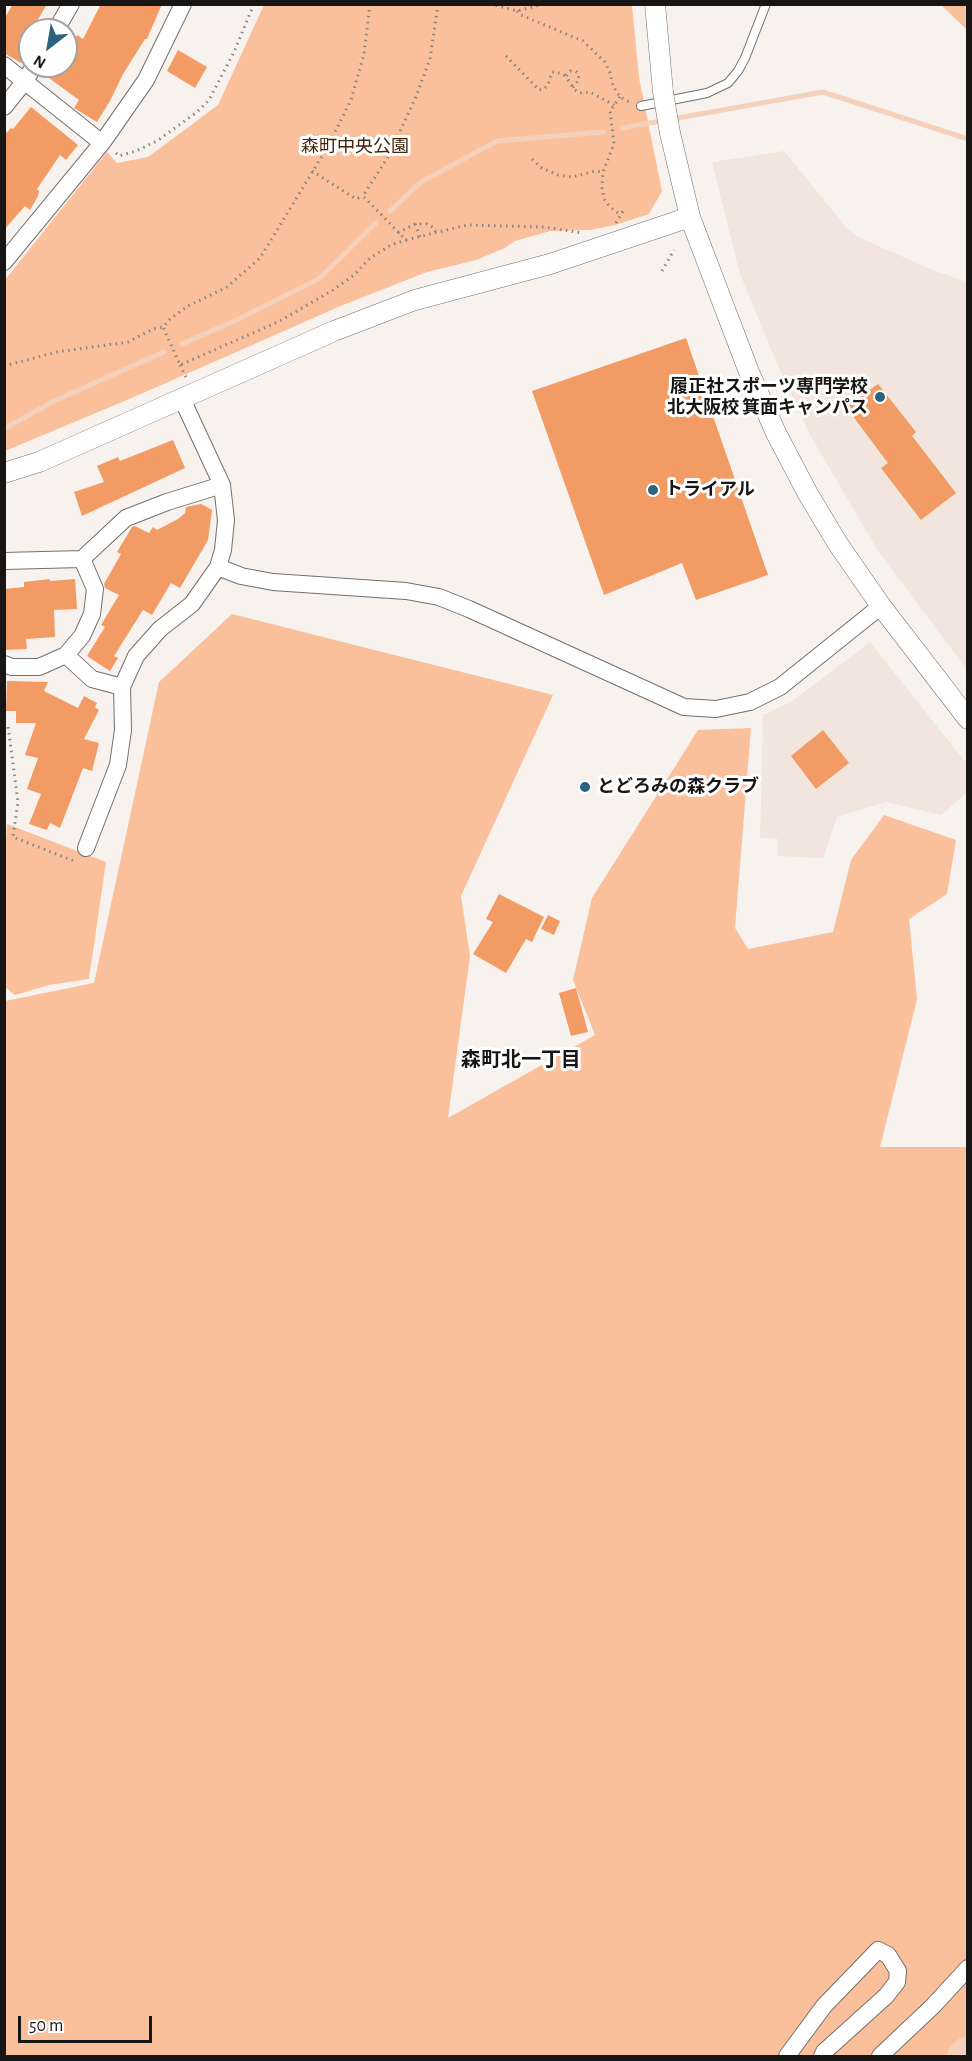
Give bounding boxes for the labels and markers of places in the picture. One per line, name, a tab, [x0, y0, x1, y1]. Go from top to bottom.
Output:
place label: 履正社スポーツ専門学校 北大阪校 箕面キャンパス	[667, 376, 868, 418]
marker: 履正社スポーツ専門学校 北大阪校 箕面キャンパス	[873, 390, 887, 404]
place label: トライアル	[665, 479, 755, 501]
marker: トライアル	[646, 483, 660, 497]
place label: とどろみの森クラブ	[597, 776, 759, 798]
marker: とどろみの森クラブ	[578, 780, 592, 794]

